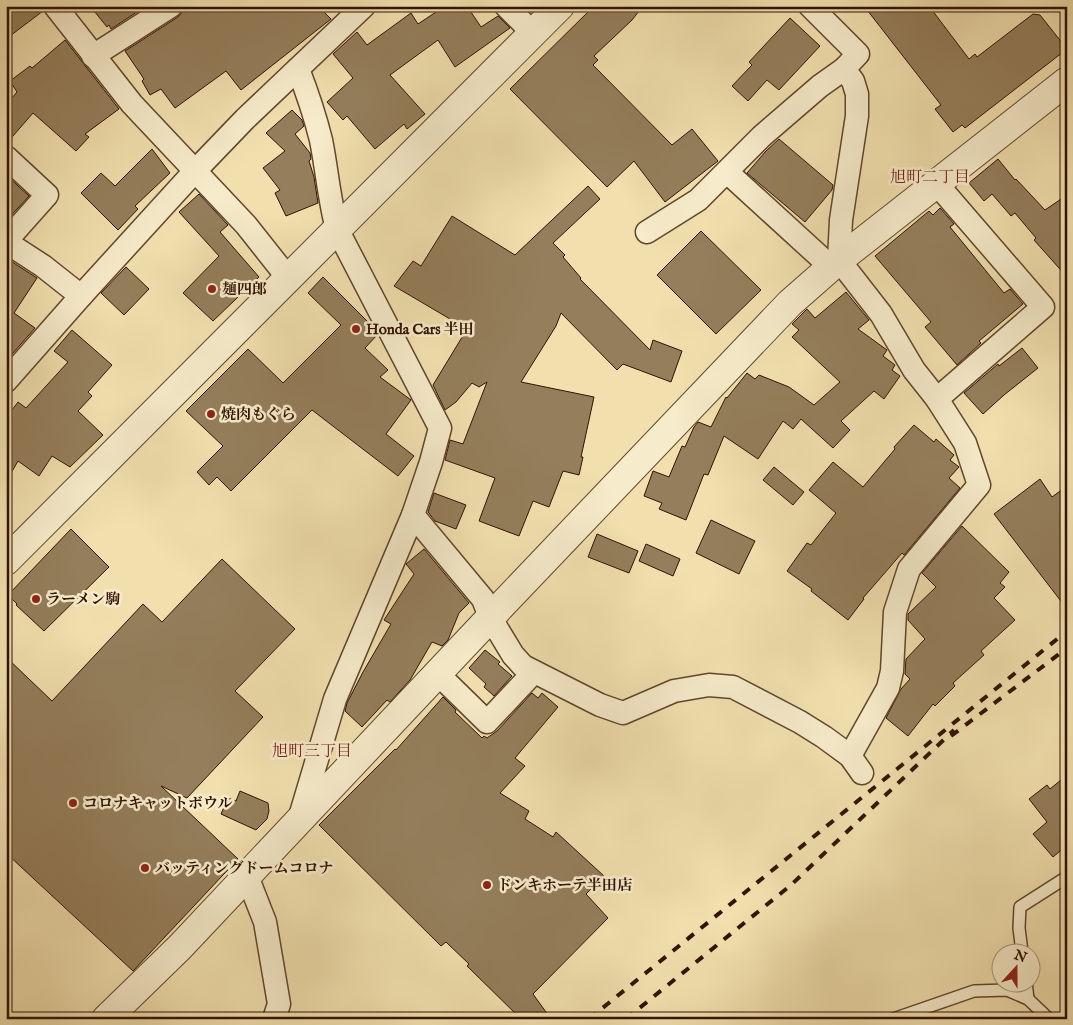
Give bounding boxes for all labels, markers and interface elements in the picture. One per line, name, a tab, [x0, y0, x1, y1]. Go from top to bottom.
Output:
district label: 旭町二丁目	[890, 168, 970, 188]
place label: 麺四郎	[222, 280, 267, 299]
marker: 麺四郎	[206, 283, 218, 295]
place label: Honda Cars 半田	[366, 320, 474, 339]
marker: Honda Cars 半田	[350, 323, 362, 335]
place label: 焼肉もぐら	[221, 405, 296, 424]
marker: 焼肉もぐら	[205, 408, 217, 420]
place label: ラーメン駒	[46, 590, 120, 609]
marker: ラーメン駒	[30, 593, 42, 605]
district label: 旭町三丁目	[272, 742, 352, 762]
place label: コロナキャットボウル	[83, 794, 233, 813]
marker: コロナキャットボウル	[67, 797, 79, 809]
place label: バッティングドームコロナ	[155, 859, 334, 878]
marker: バッティングドームコロナ	[139, 862, 151, 874]
place label: ドンキホーテ半田店	[497, 876, 632, 895]
marker: ドンキホーテ半田店	[481, 879, 493, 891]
north arrow	[990, 942, 1040, 992]
text: N	[1010, 946, 1029, 967]

